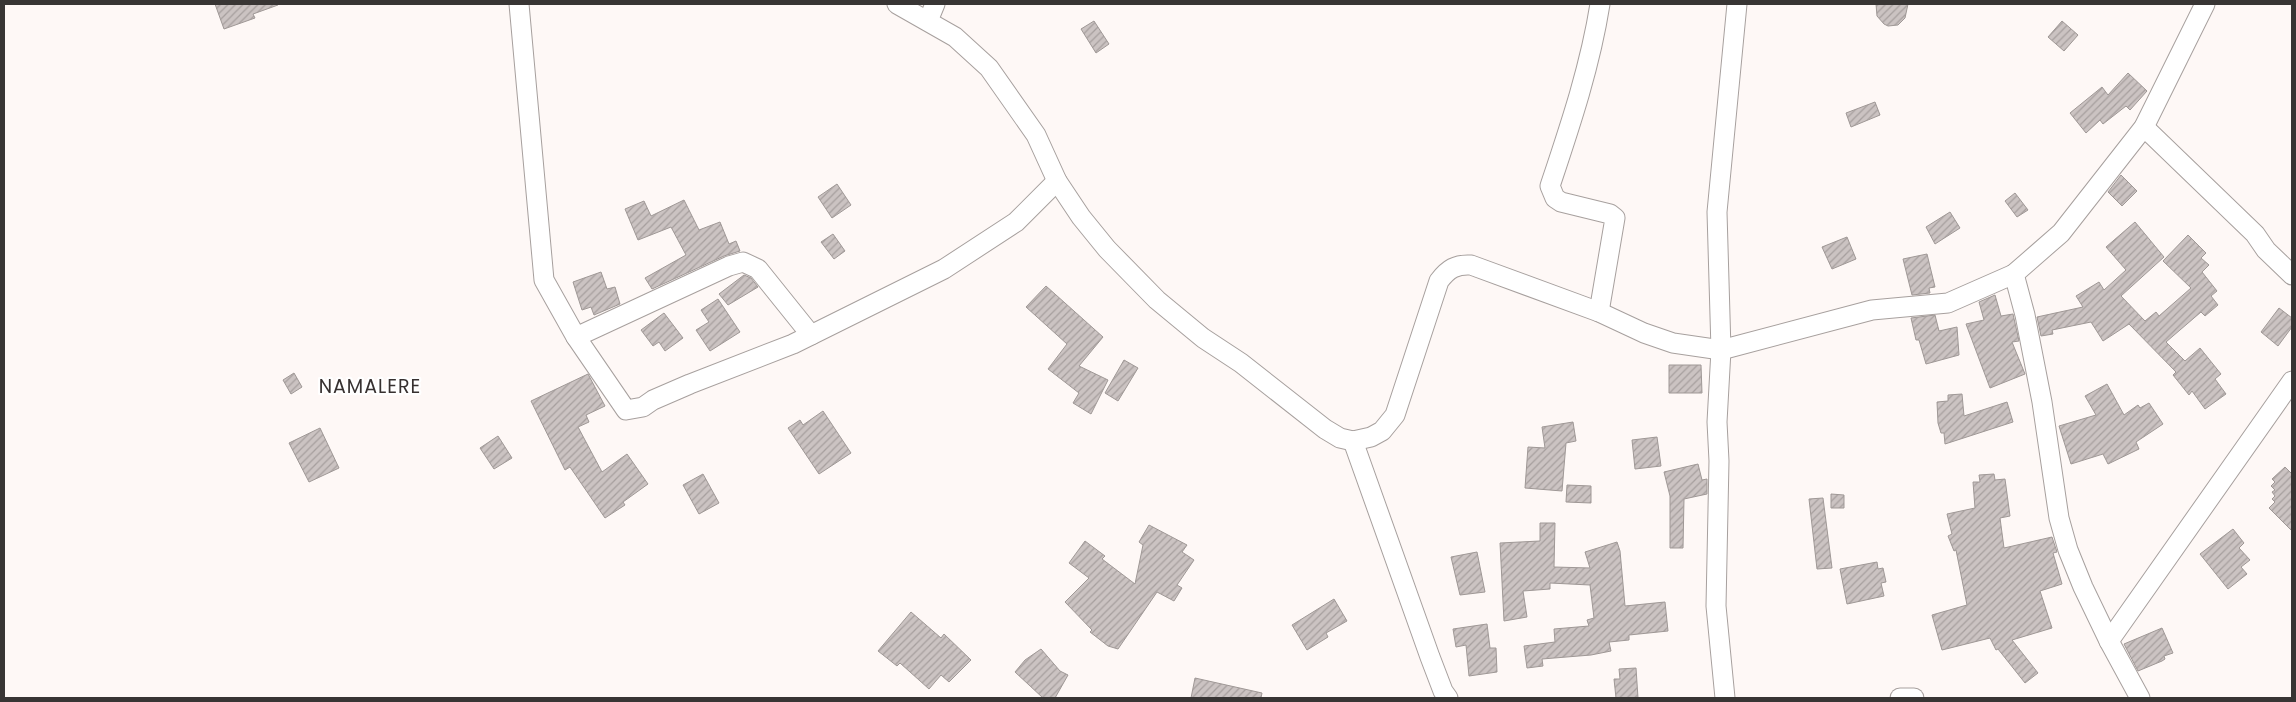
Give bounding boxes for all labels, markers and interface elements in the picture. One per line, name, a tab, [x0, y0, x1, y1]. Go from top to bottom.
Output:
district label: NAMALERE	[319, 373, 421, 400]

